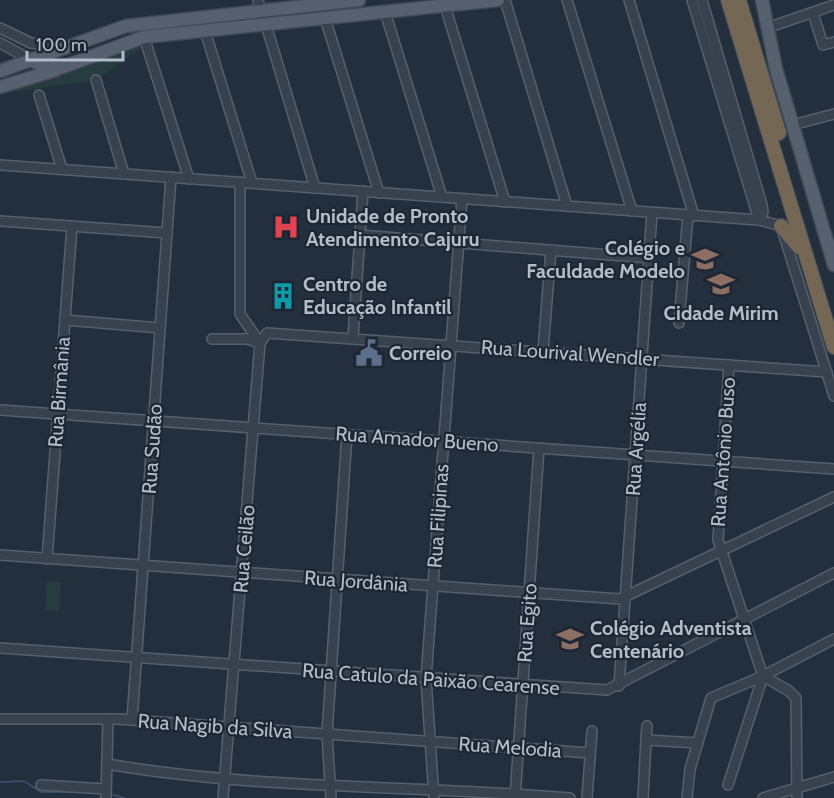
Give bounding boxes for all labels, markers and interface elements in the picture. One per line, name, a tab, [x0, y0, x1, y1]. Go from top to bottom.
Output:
scale bar	[27, 24, 123, 62]
text: 100 m	[36, 34, 87, 56]
place label: Unidade de Pronto Atendimento Cajuru	[306, 204, 479, 251]
hospital icon: Unidade de Pronto Atendimento Cajuru	[271, 212, 301, 242]
place label: Colégio e Faculdade Modelo	[526, 236, 685, 283]
school or university icon: Colégio e Faculdade Modelo	[690, 244, 720, 274]
school or university icon: Cidade Mirim	[706, 269, 736, 299]
place label: Centro de Educação Infantil	[303, 272, 452, 319]
building icon: Centro de Educação Infantil	[268, 281, 298, 311]
place label: Cidade Mirim	[663, 301, 779, 325]
street label: Rua Birmânia	[43, 335, 75, 448]
street label: Rua Lourival Wendler	[480, 335, 661, 371]
public building icon: Correio	[354, 338, 384, 368]
place label: Correio	[389, 341, 452, 365]
street label: Rua Antônio Buso	[706, 376, 740, 528]
street label: Rua Argélia	[621, 401, 651, 497]
street label: Rua Sudão	[137, 403, 167, 495]
street label: Rua Amador Bueno	[335, 421, 499, 457]
street label: Rua Filipinas	[422, 463, 454, 569]
street label: Rua Ceilão	[228, 504, 260, 594]
street label: Rua Jordânia	[303, 565, 409, 597]
street label: Rua Egito	[512, 583, 542, 663]
place label: Colégio Adventista Centenário	[590, 616, 752, 663]
school or university icon: Colégio Adventista Centenário	[555, 624, 585, 654]
street label: Rua Catulo da Paixão Cearense	[301, 658, 561, 700]
street label: Rua Nagib da Silva	[137, 709, 294, 743]
street label: Rua Melodia	[458, 731, 563, 763]

